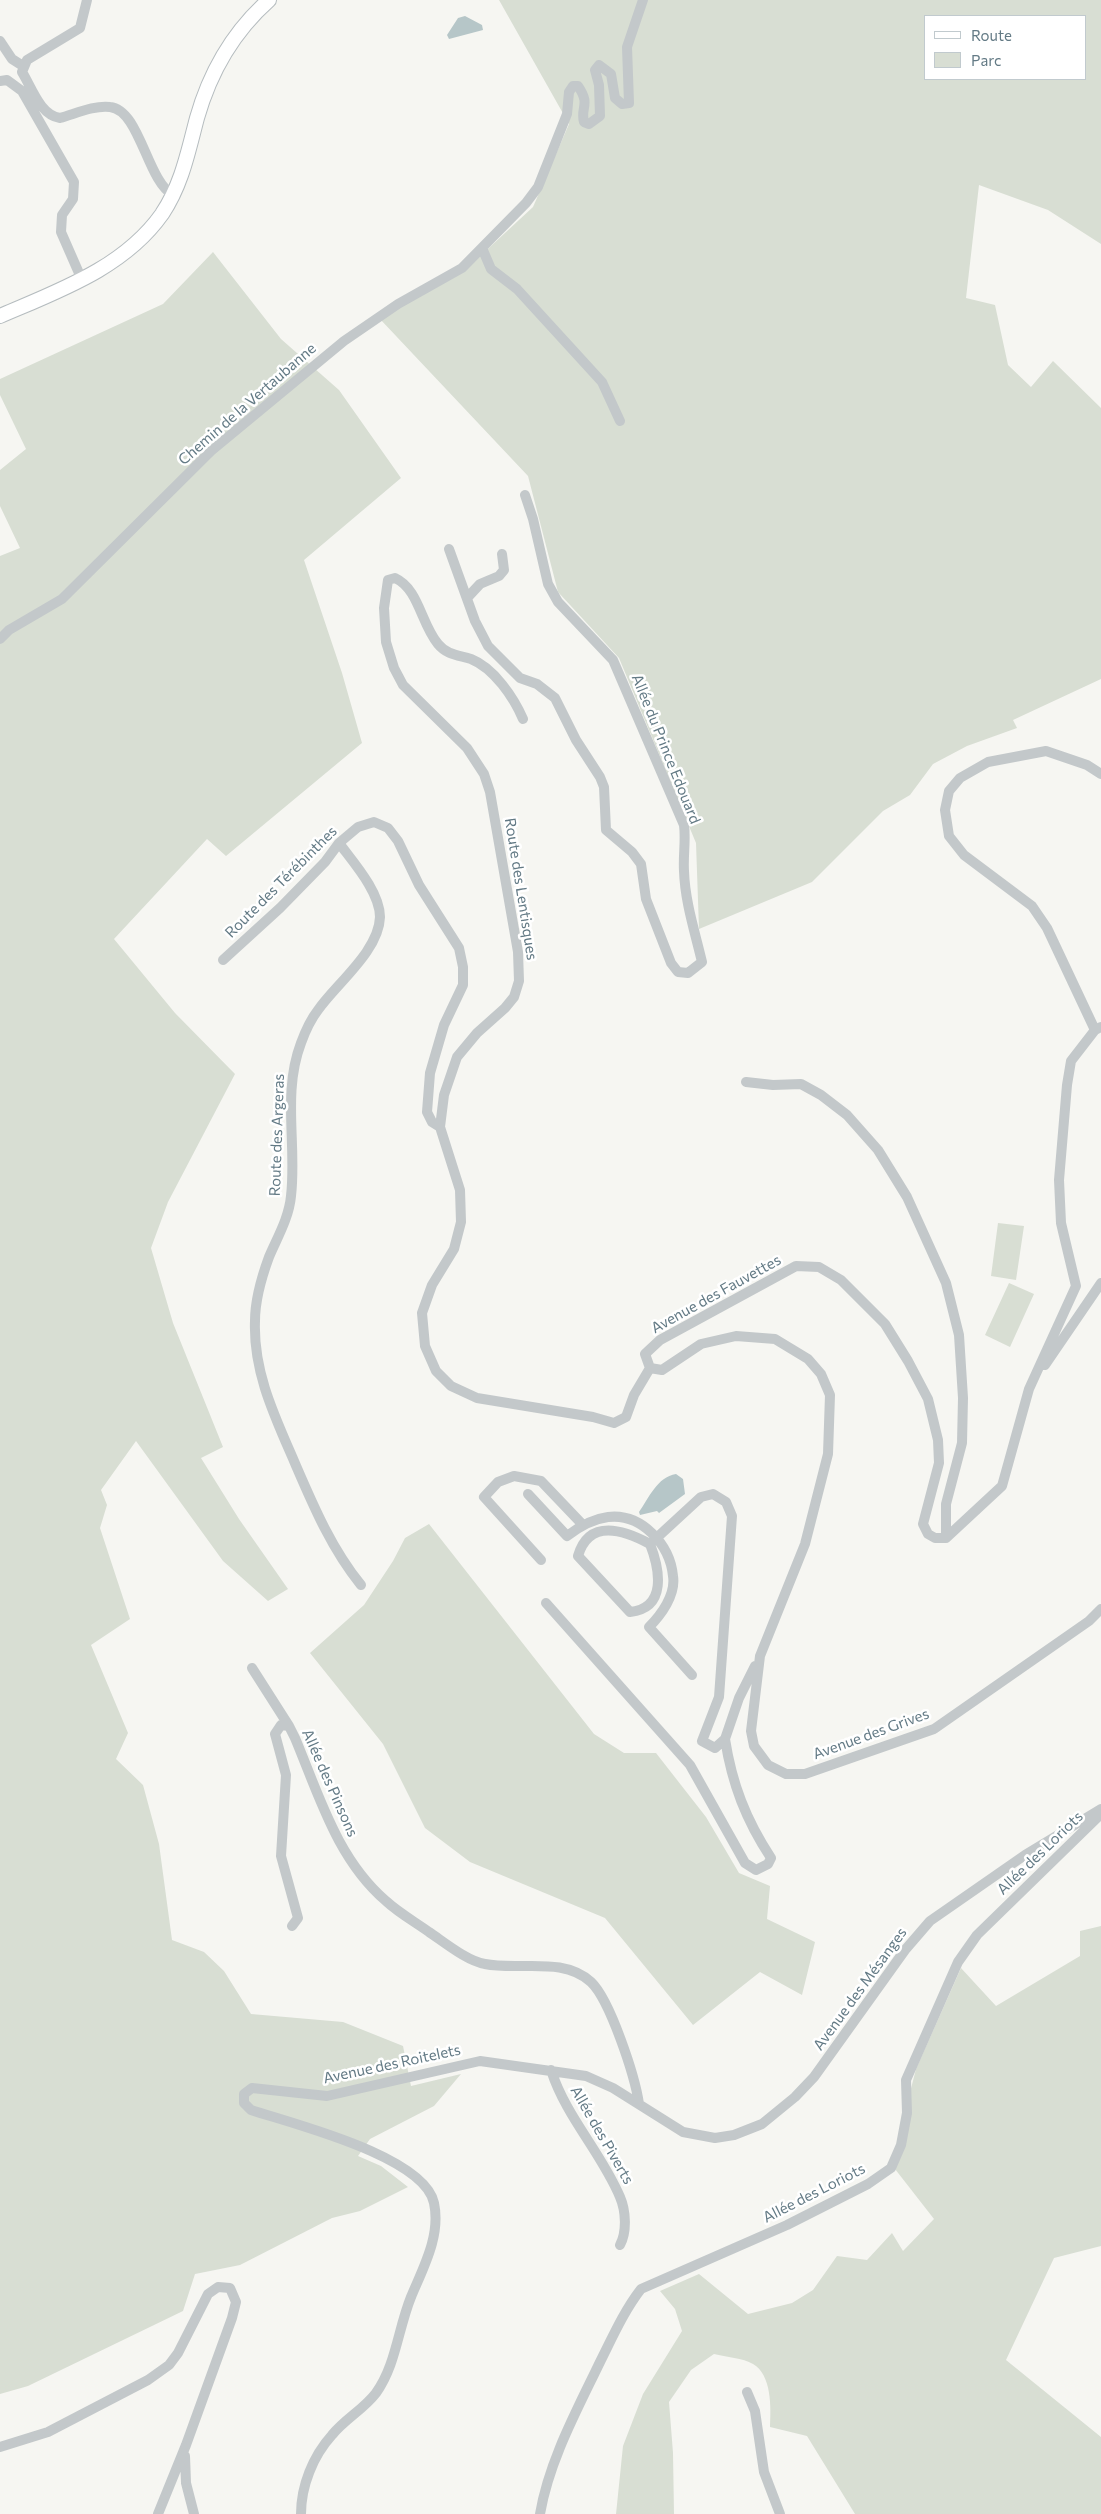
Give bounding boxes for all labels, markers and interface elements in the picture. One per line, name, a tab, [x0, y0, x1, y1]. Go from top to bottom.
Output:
legend	[924, 15, 1086, 80]
text: Route	[971, 26, 1012, 44]
text: Parc	[971, 51, 1001, 69]
street label: Chemin de la Vertaubanne	[174, 339, 320, 469]
street label: Allée du Prince Edouard	[628, 672, 704, 826]
street label: Route des Lentisques	[501, 817, 541, 961]
street label: Route des Térébinthes	[221, 822, 341, 942]
street label: Route des Argeras	[266, 1073, 288, 1197]
street label: Avenue des Fauvettes	[648, 1251, 784, 1337]
street label: Avenue des Grives	[811, 1705, 931, 1763]
street label: Allée des Pinsons	[298, 1726, 362, 1840]
street label: Allée des Loriots	[993, 1808, 1087, 1898]
street label: Avenue des Mésanges	[809, 1924, 911, 2054]
street label: Avenue des Roitelets	[322, 2041, 462, 2087]
street label: Allée des Piverts	[567, 2083, 637, 2187]
street label: Allée des Loriots	[760, 2160, 868, 2226]

